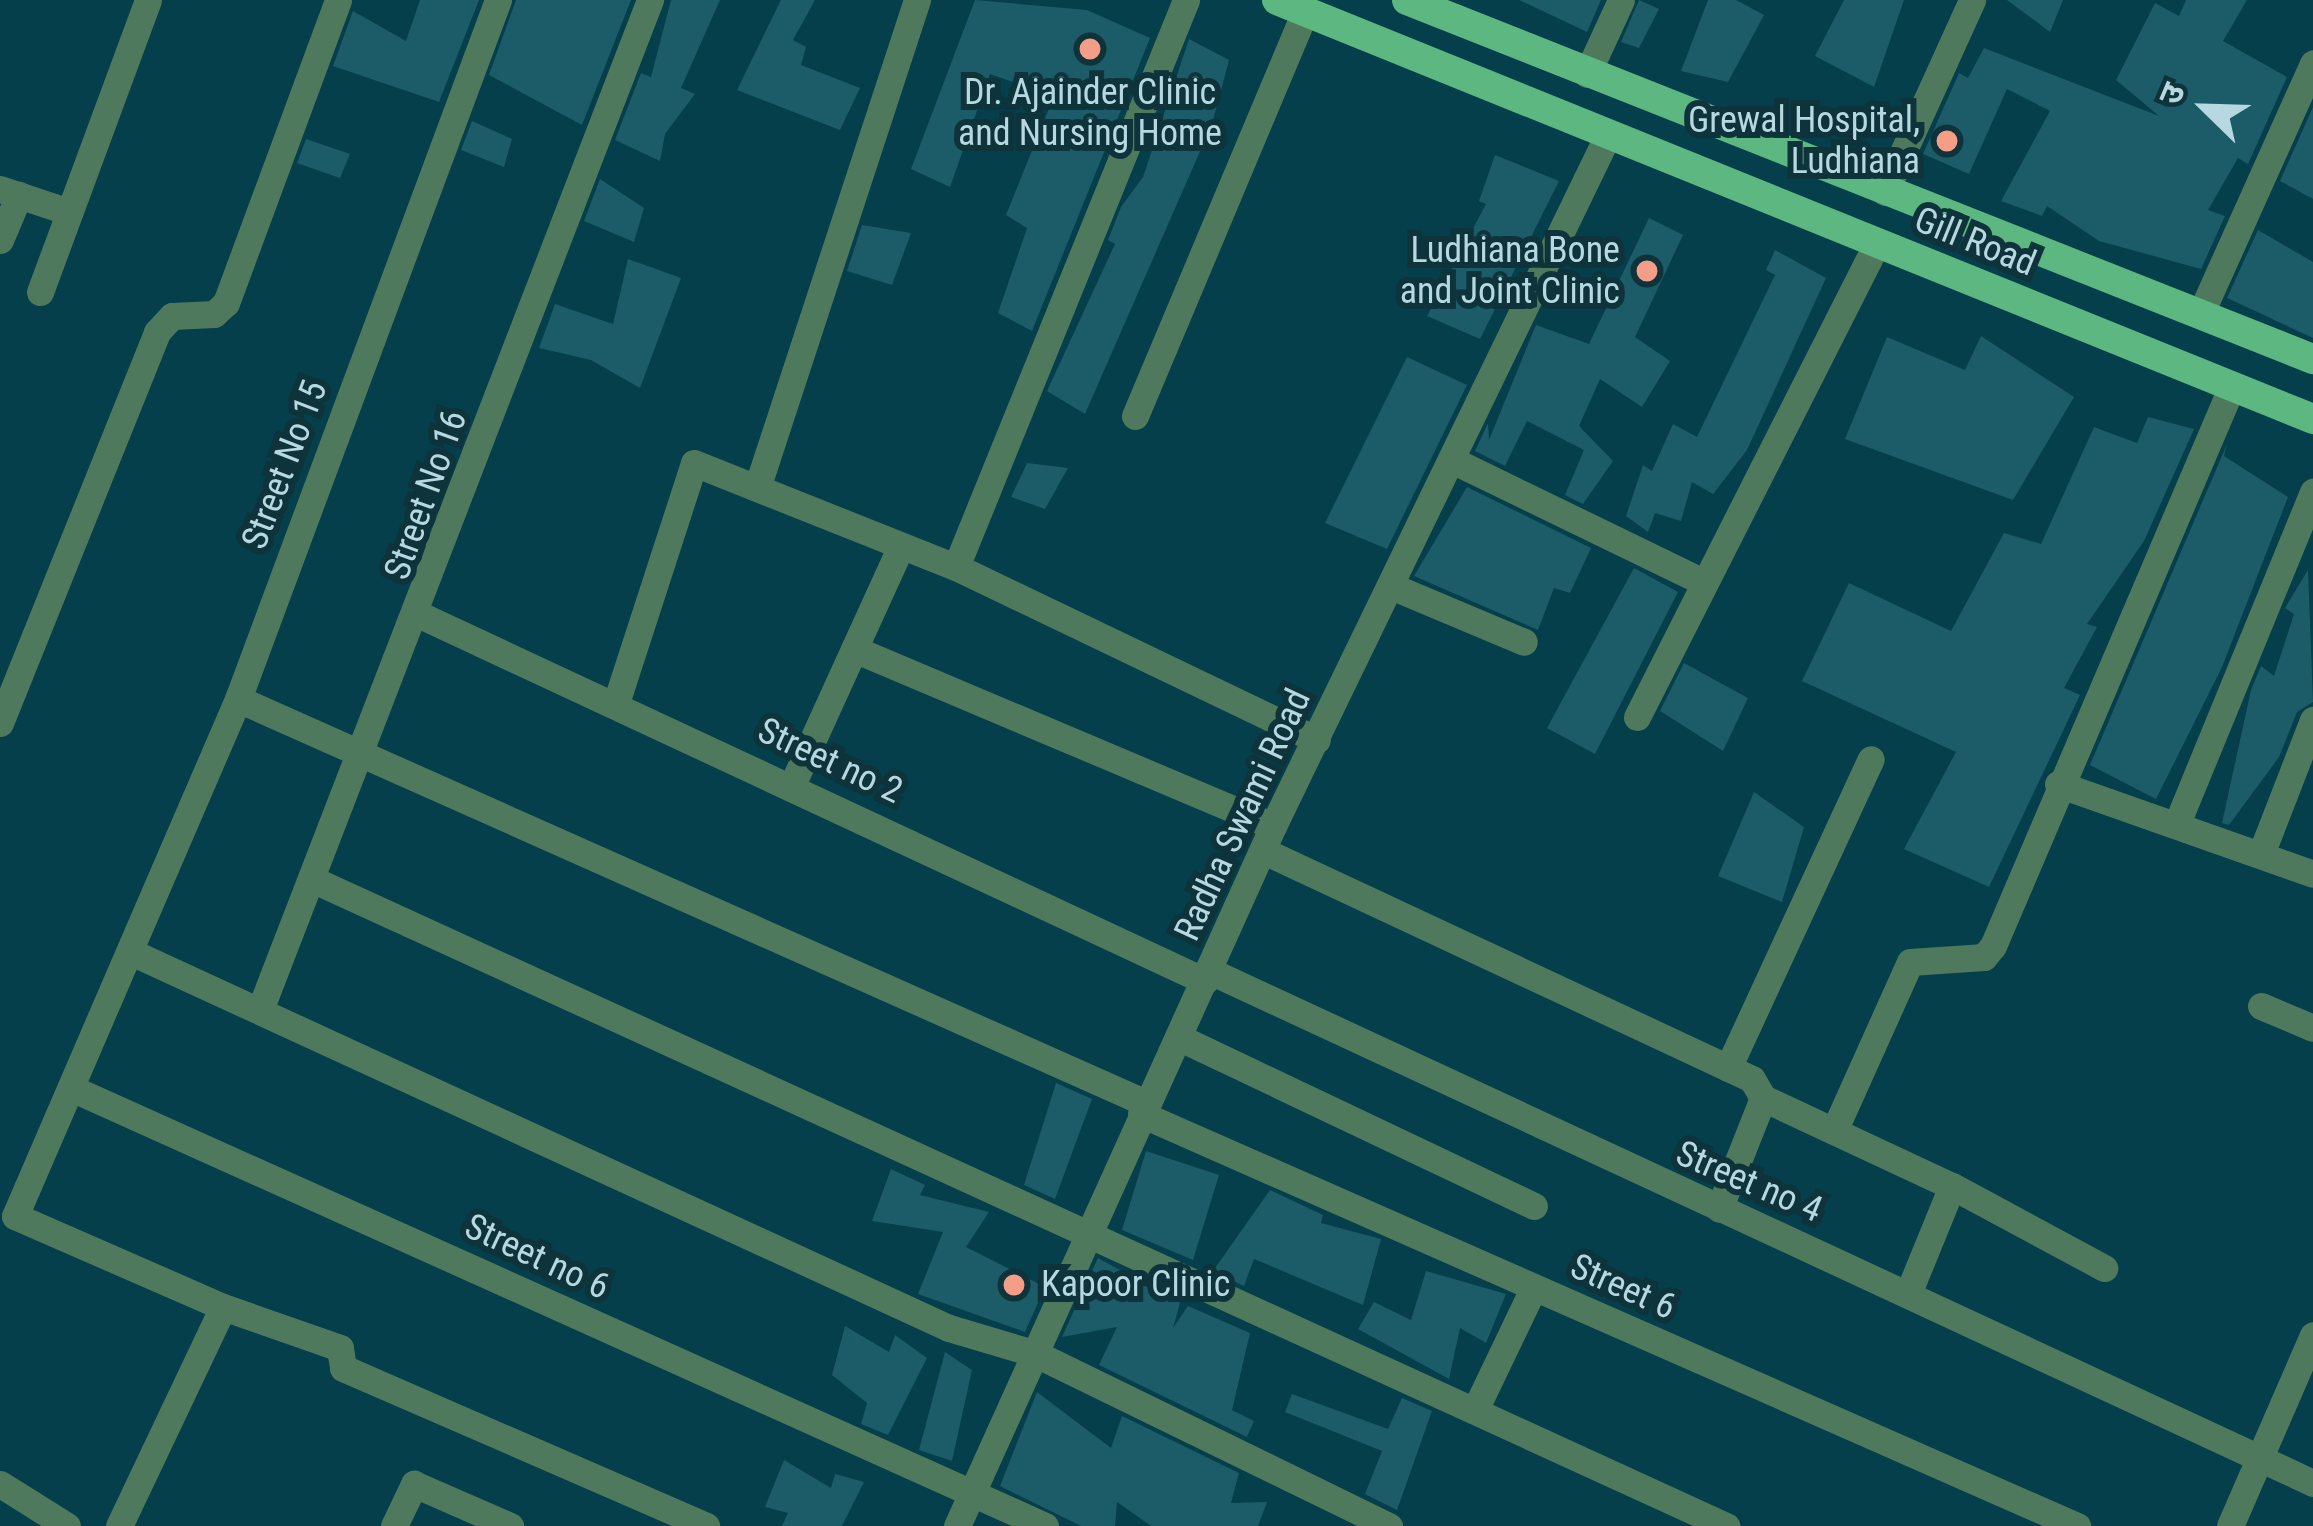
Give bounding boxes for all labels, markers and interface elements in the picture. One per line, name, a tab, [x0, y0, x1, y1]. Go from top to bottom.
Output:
marker: Dr. Ajainder Clinic and Nursing Home	[1074, 33, 1106, 65]
north arrow	[2145, 48, 2265, 168]
place label: Dr. Ajainder Clinic and Nursing Home	[958, 70, 1222, 155]
text: उ	[2150, 77, 2193, 110]
place label: Grewal Hospital, Ludhiana	[1688, 98, 1920, 183]
marker: Grewal Hospital, Ludhiana	[1931, 125, 1963, 157]
street label: Gill Road	[1908, 198, 2042, 286]
place label: Ludhiana Bone and Joint Clinic	[1400, 228, 1620, 313]
marker: Ludhiana Bone and Joint Clinic	[1631, 255, 1663, 287]
street label: Street No 15	[233, 375, 337, 555]
street label: Street No 16	[375, 405, 477, 585]
street label: Radha Swami Road	[1166, 682, 1320, 948]
street label: Street no 2	[751, 709, 909, 813]
street label: Street no 4	[1670, 1132, 1828, 1232]
street label: Street no 6	[458, 1205, 616, 1309]
street label: Street 6	[1564, 1245, 1682, 1329]
place label: Kapoor Clinic	[1041, 1263, 1230, 1307]
marker: Kapoor Clinic	[998, 1269, 1030, 1301]

